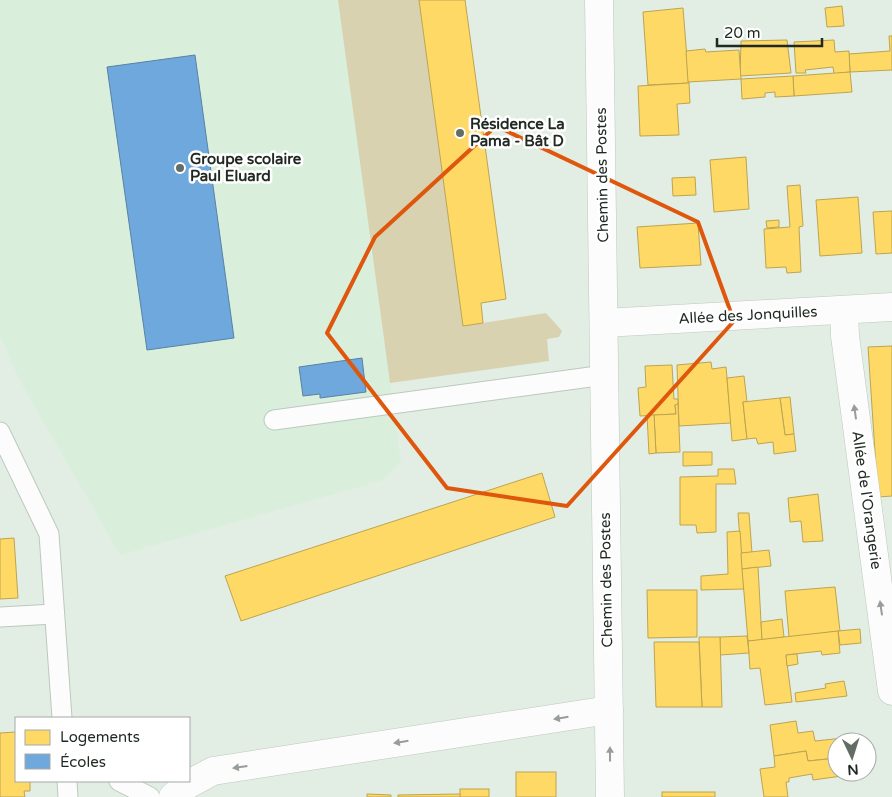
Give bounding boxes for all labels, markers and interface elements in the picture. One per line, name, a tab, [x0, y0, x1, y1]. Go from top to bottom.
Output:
scale bar	[717, 15, 822, 47]
text: 20 m	[724, 24, 761, 42]
street label: Chemin des Postes	[592, 107, 612, 243]
place label: Résidence La Pama - Bât D	[470, 115, 565, 150]
marker: Résidence La Pama - Bât D	[454, 127, 466, 139]
place label: Groupe scolaire Paul Eluard	[190, 150, 302, 185]
marker: Groupe scolaire Paul Eluard	[174, 162, 186, 174]
street label: Allée des Jonquilles	[678, 302, 818, 328]
one-way arrow	[851, 403, 859, 419]
street label: Allée de l'Orangerie	[848, 430, 886, 570]
street label: Chemin des Postes	[596, 512, 616, 648]
one-way arrow	[877, 599, 885, 615]
one-way arrow	[553, 714, 569, 722]
legend	[15, 717, 190, 782]
text: Logements	[60, 728, 140, 746]
north arrow	[827, 732, 877, 782]
one-way arrow	[392, 739, 408, 747]
one-way arrow	[605, 745, 613, 761]
text: Écoles	[60, 753, 106, 771]
text: N	[847, 761, 859, 778]
one-way arrow	[232, 763, 248, 771]

